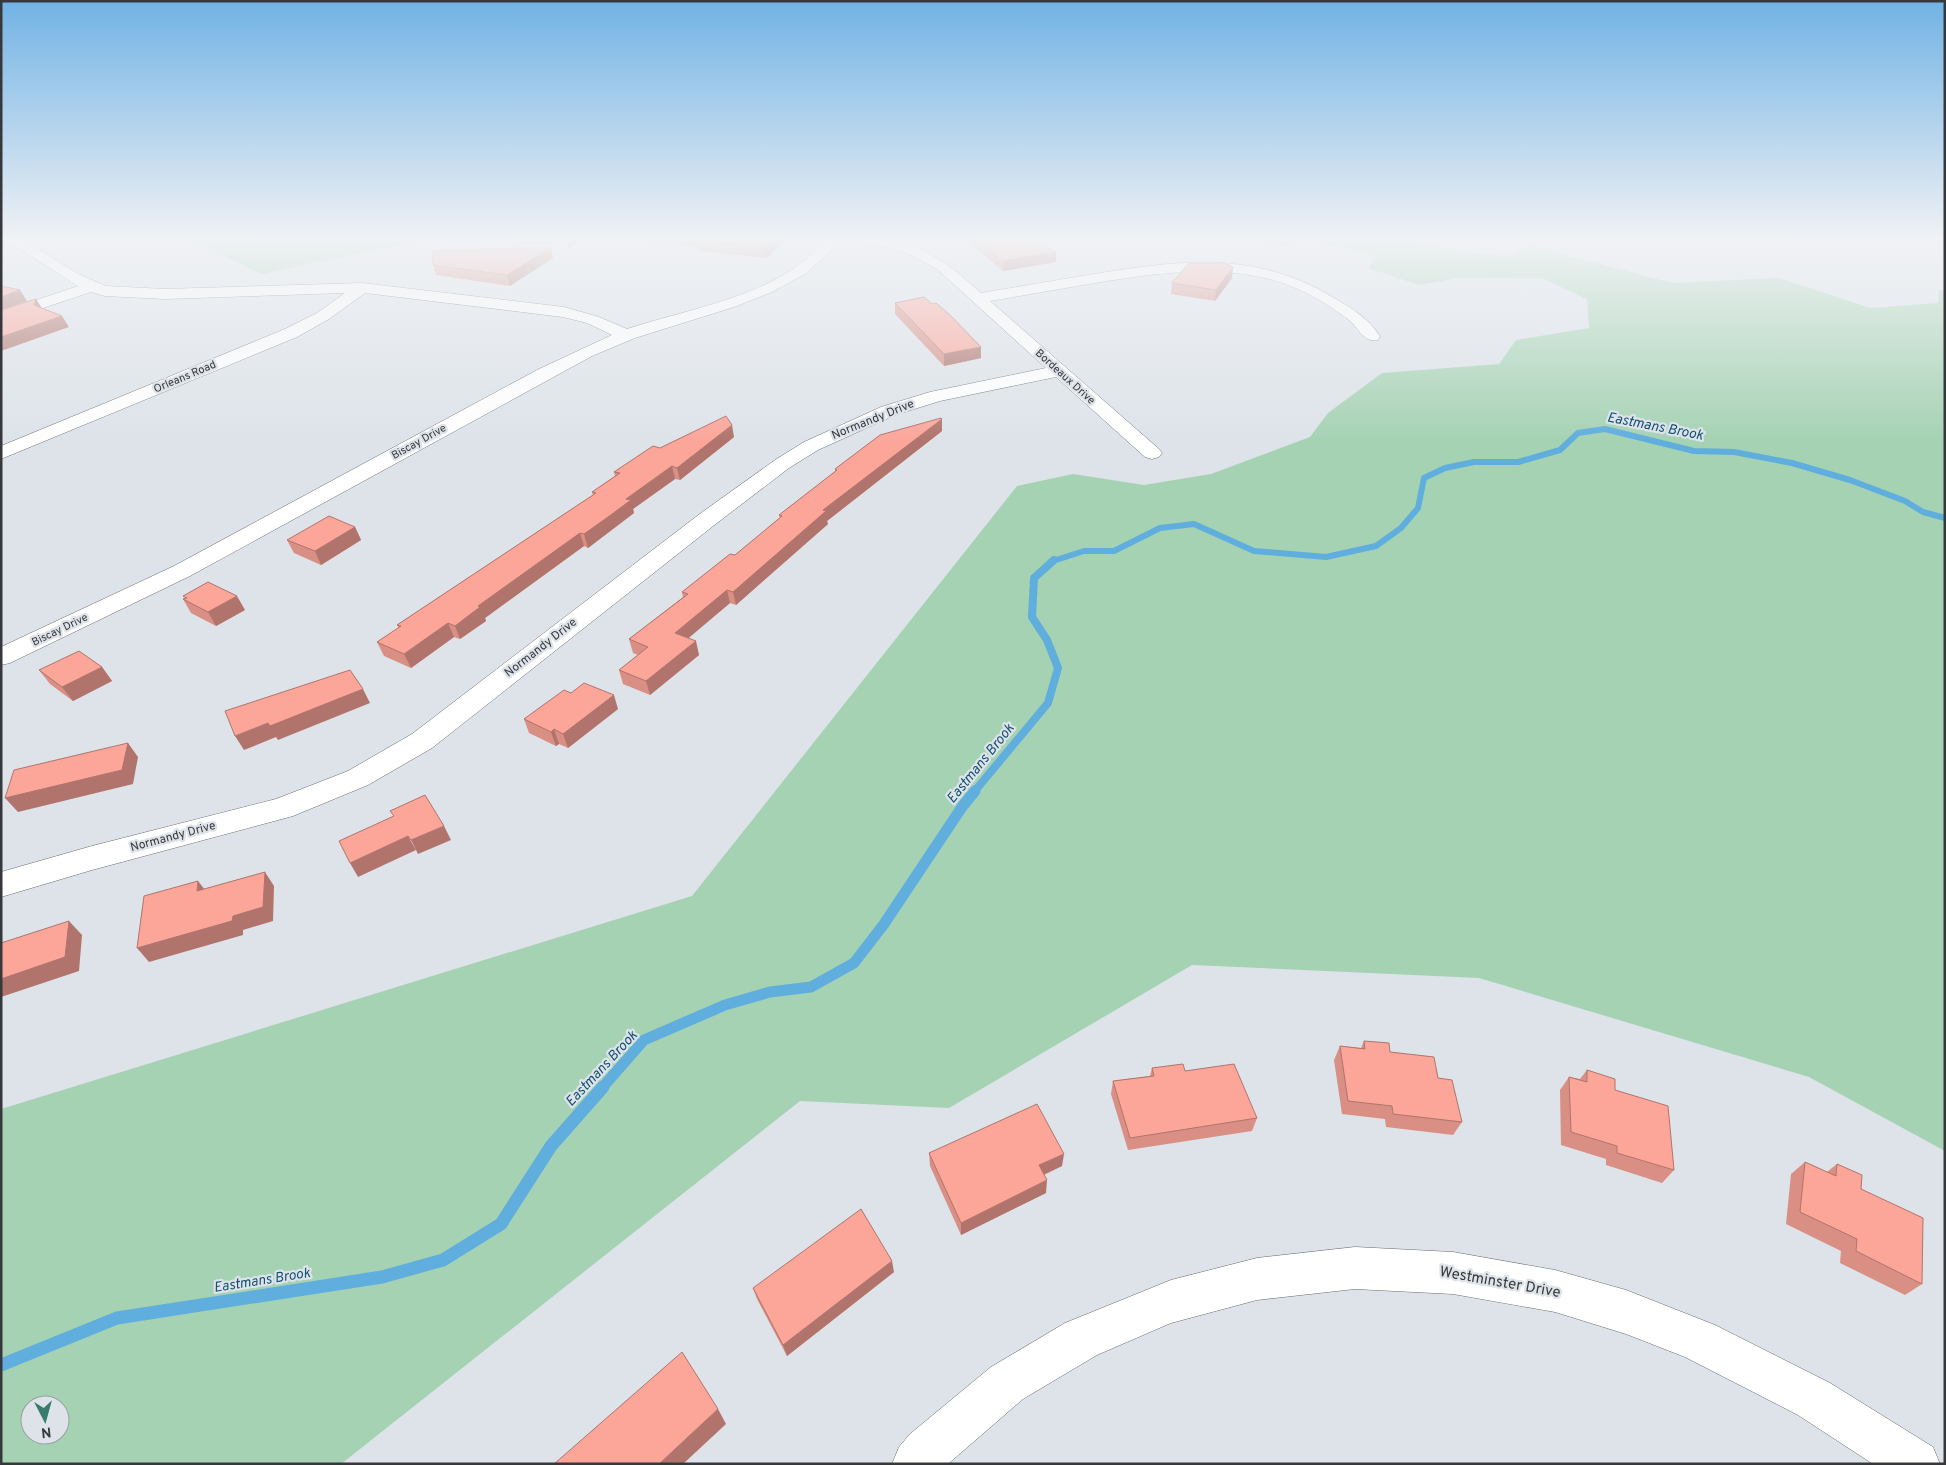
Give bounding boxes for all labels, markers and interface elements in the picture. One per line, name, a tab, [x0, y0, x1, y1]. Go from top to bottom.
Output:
street label: Bordeaux Drive	[1032, 346, 1098, 408]
street label: Orleans Road	[152, 358, 218, 396]
street label: Normandy Drive	[829, 396, 917, 444]
water label: Eastmans Brook	[1606, 409, 1705, 445]
street label: Biscay Drive	[389, 421, 449, 463]
street label: Biscay Drive	[30, 610, 90, 650]
street label: Normandy Drive	[502, 615, 580, 681]
water label: Eastmans Brook	[944, 720, 1019, 807]
street label: Normandy Drive	[129, 818, 217, 856]
water label: Eastmans Brook	[563, 1027, 642, 1110]
street label: Westminster Drive	[1438, 1263, 1562, 1303]
water label: Eastmans Brook	[213, 1265, 312, 1297]
north arrow	[20, 1395, 70, 1445]
text: N	[40, 1422, 52, 1440]

